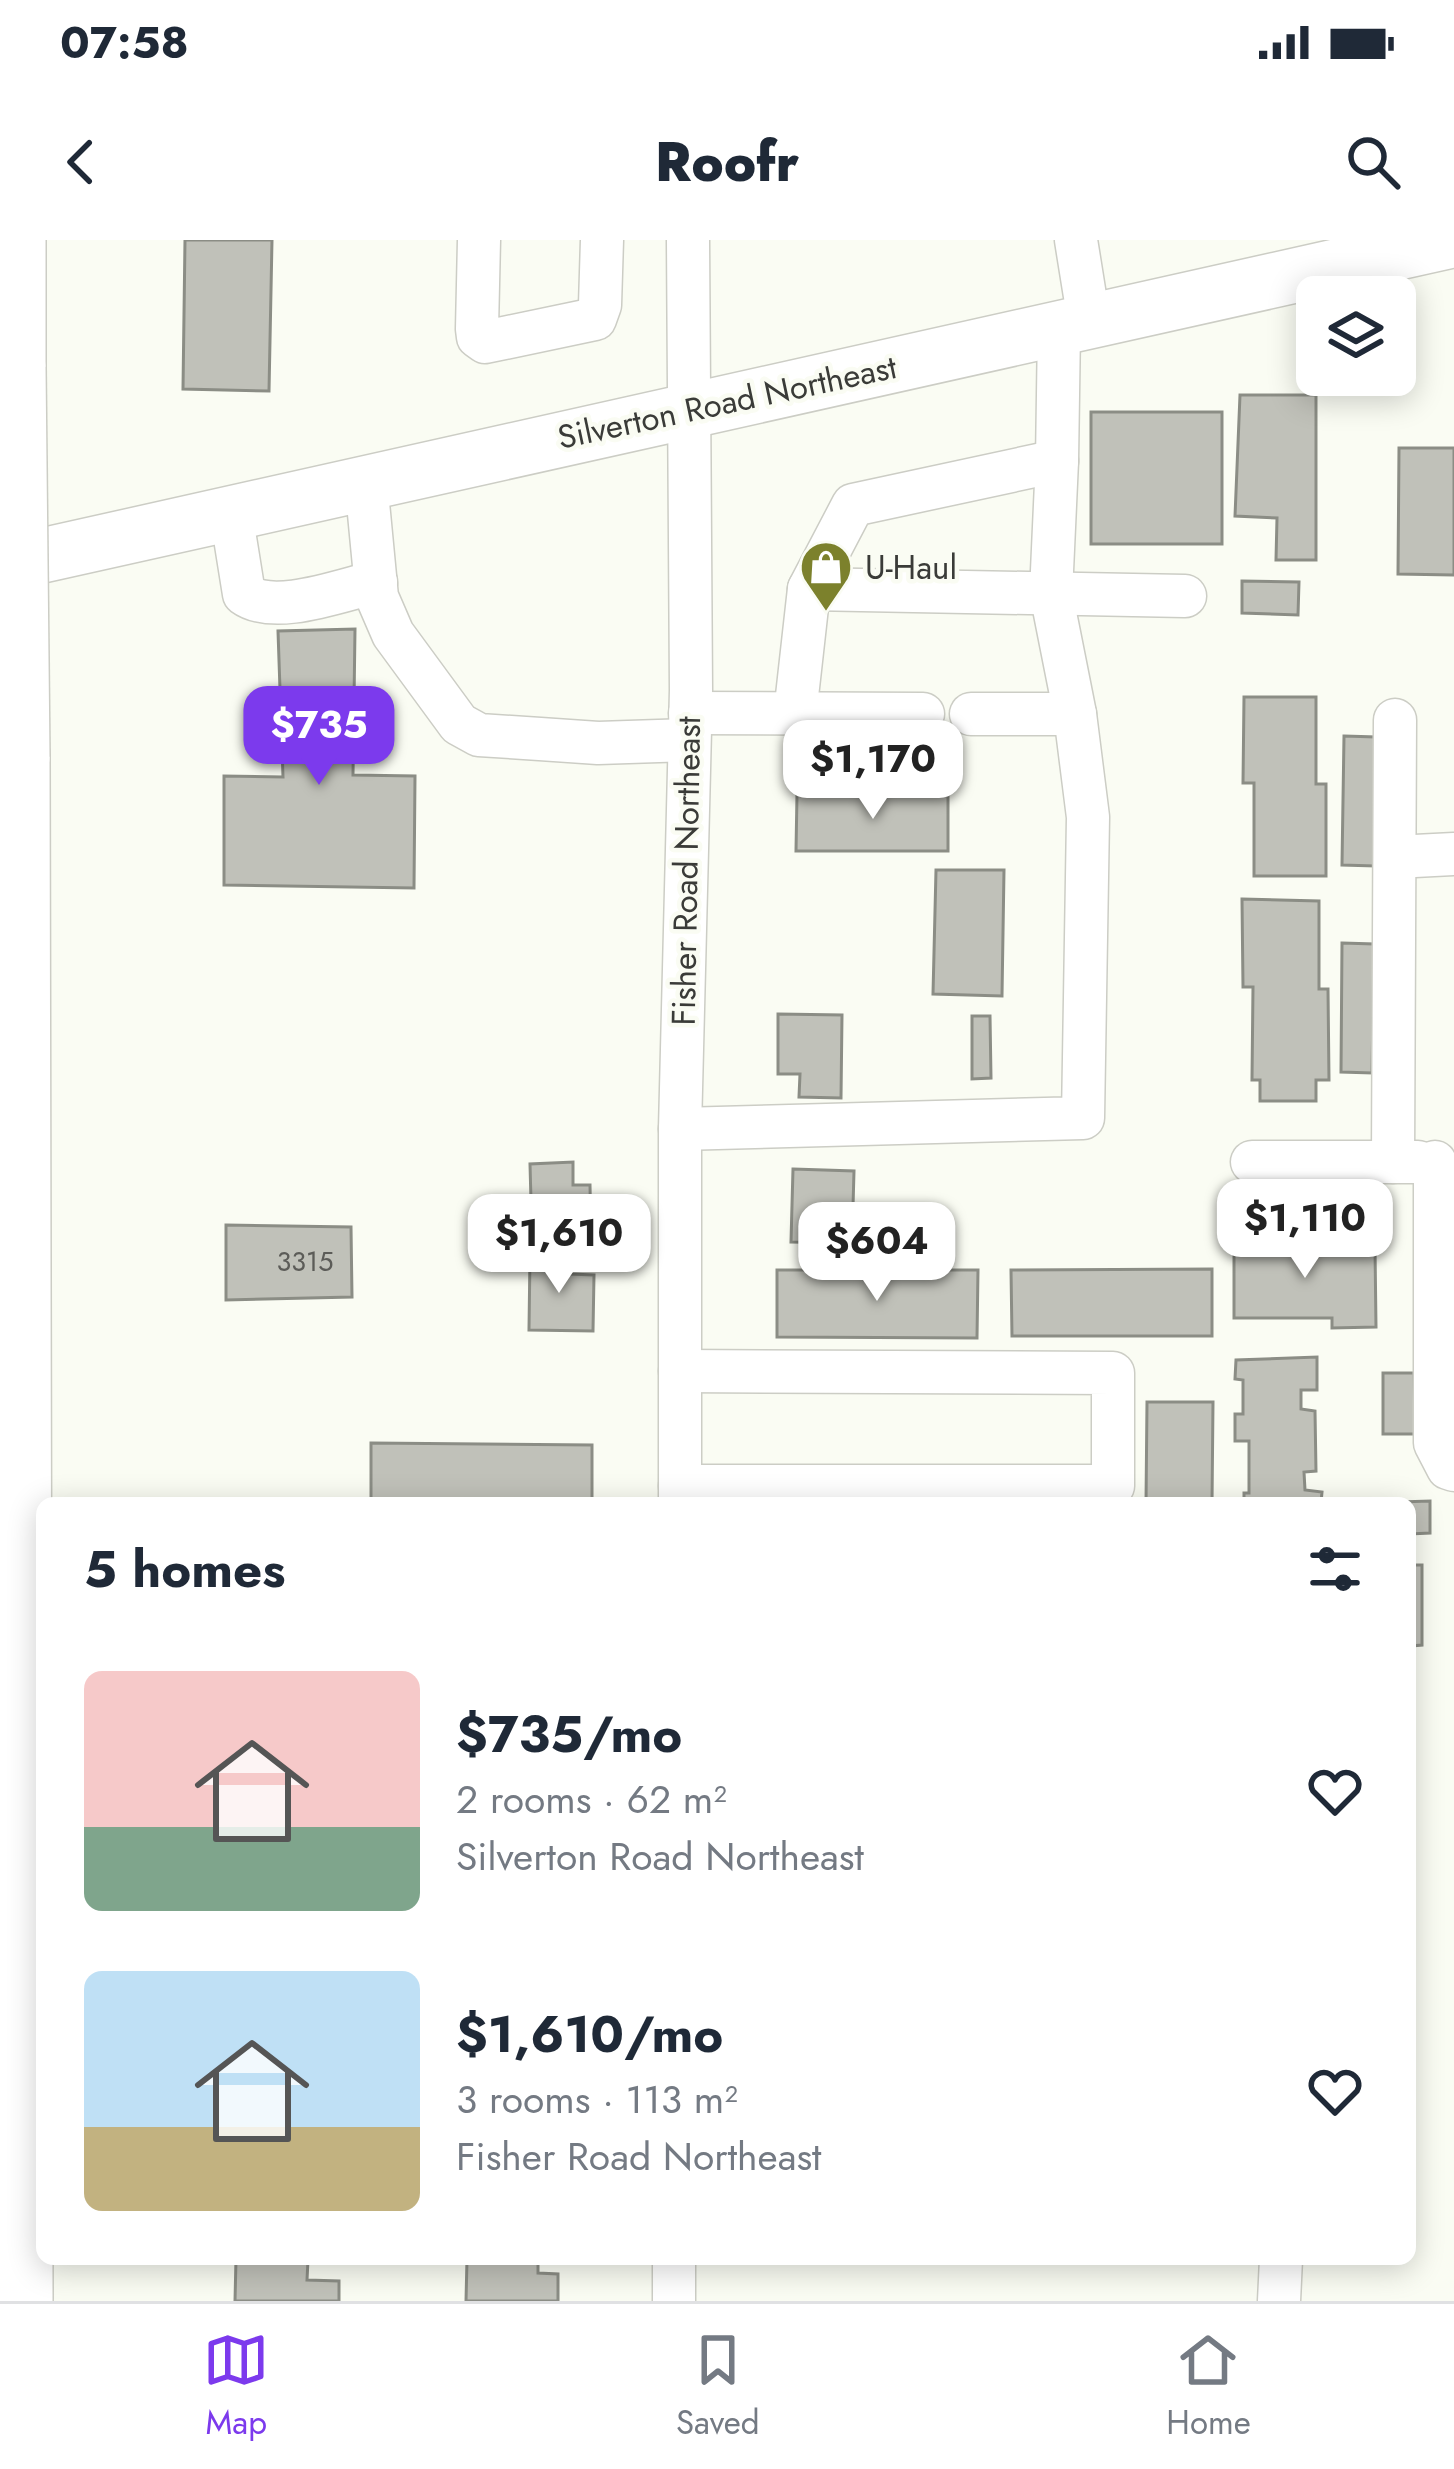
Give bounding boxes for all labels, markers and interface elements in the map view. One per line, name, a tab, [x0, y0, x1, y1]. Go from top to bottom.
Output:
text: 07:58	[60, 10, 189, 75]
text: Roofr	[655, 123, 799, 201]
icon: back	[48, 129, 114, 195]
icon: search	[1340, 129, 1406, 195]
map controls	[1296, 276, 1416, 396]
button: layers	[1296, 276, 1416, 396]
street label: Silverton Road Northeast	[553, 343, 901, 461]
shop icon: U-Haul	[798, 539, 854, 613]
place label: U-Haul	[865, 544, 957, 591]
pin: $735	[248, 686, 390, 788]
text: $735	[270, 696, 368, 753]
street label: Fisher Road Northeast	[660, 716, 712, 1026]
pin: $1,170	[775, 720, 971, 822]
text: $1,170	[810, 730, 936, 787]
pin: $1,110	[1207, 1179, 1403, 1281]
text: $1,110	[1244, 1189, 1366, 1246]
pin: $1,610	[461, 1194, 657, 1296]
pin: $604	[806, 1202, 948, 1304]
text: $1,610	[495, 1204, 623, 1261]
text: $604	[825, 1212, 929, 1269]
house number: 3315	[277, 1242, 333, 1281]
text: 5 homes	[84, 1532, 286, 1606]
icon: filters	[1302, 1536, 1368, 1602]
text: $735/mo	[456, 1697, 682, 1771]
icon: home	[180, 1719, 324, 1863]
icon: heart	[1302, 1758, 1368, 1824]
text: 2 rooms · 62 m²	[456, 1771, 727, 1828]
text: Silverton Road Northeast	[456, 1828, 864, 1885]
text: $1,610/mo	[456, 1997, 723, 2071]
icon: home	[180, 2019, 324, 2163]
icon: heart	[1302, 2058, 1368, 2124]
text: 3 rooms · 113 m²	[456, 2071, 738, 2128]
text: Fisher Road Northeast	[456, 2128, 821, 2185]
tab: Map	[203, 2327, 269, 2446]
tab: Saved	[676, 2327, 760, 2446]
tab: Home	[1166, 2327, 1251, 2446]

